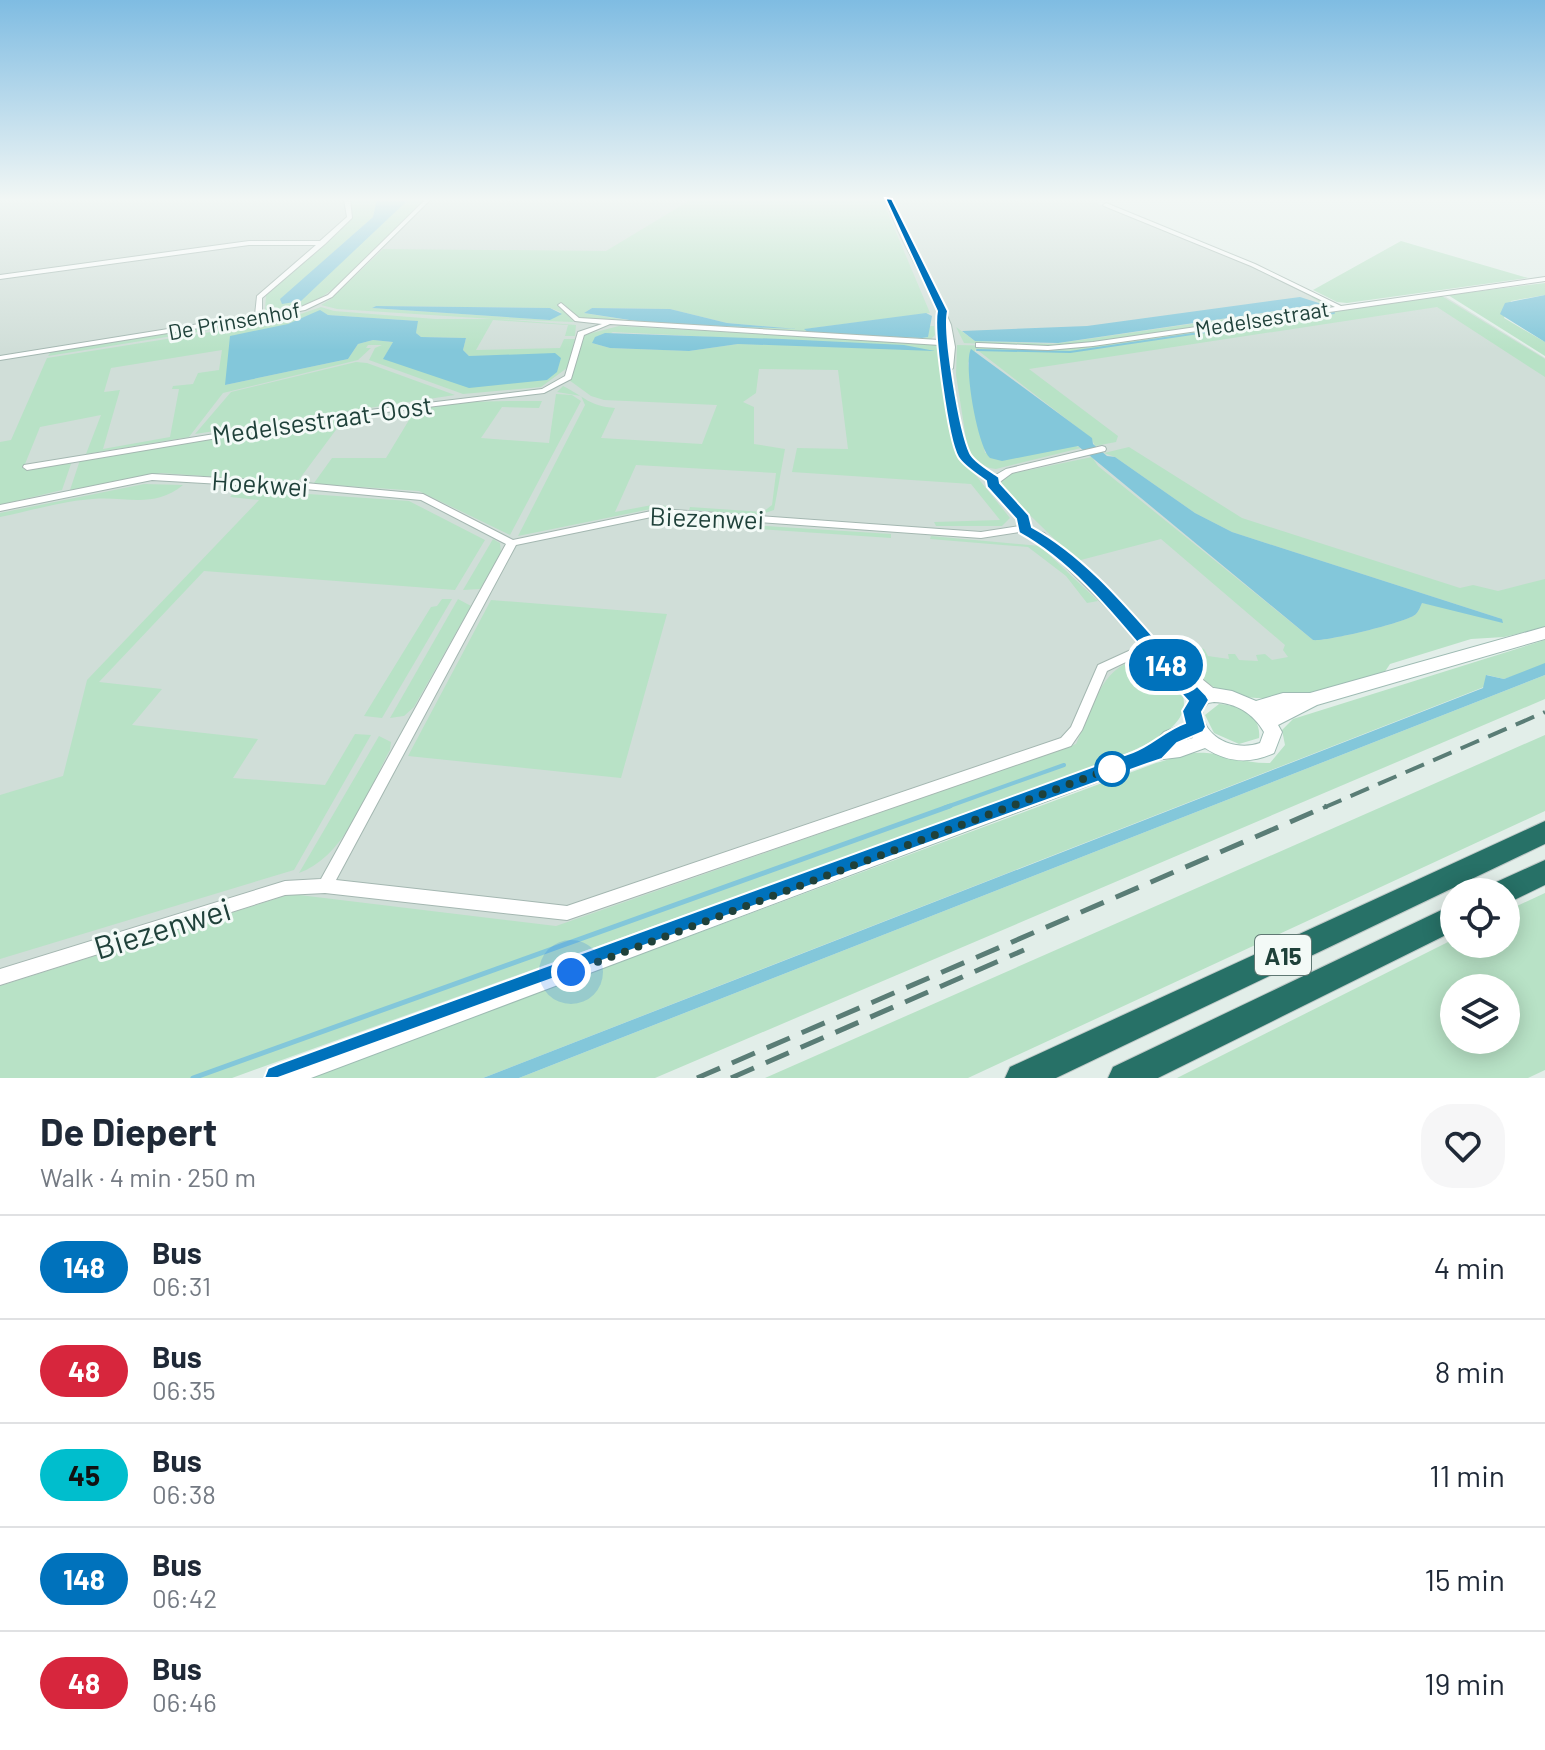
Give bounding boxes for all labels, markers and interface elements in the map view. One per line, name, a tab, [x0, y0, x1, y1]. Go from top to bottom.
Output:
street label: Medelsestraat	[1193, 295, 1331, 341]
street label: De Prinsenhof	[166, 296, 302, 344]
street label: Medelsestraat-Oost	[210, 388, 434, 450]
street label: Hoekwei	[211, 464, 309, 502]
street label: Biezenwei	[649, 500, 765, 534]
line badge: 148	[1120, 639, 1212, 691]
text: 148	[1145, 648, 1187, 682]
unlabelled marker	[1095, 752, 1129, 786]
map controls	[1440, 878, 1520, 1054]
button: locate	[1440, 878, 1520, 958]
street label: Biezenwei	[89, 888, 235, 966]
road number: A15	[1255, 935, 1311, 975]
your location	[551, 952, 591, 992]
button: layers	[1440, 974, 1520, 1054]
button: heart	[1421, 1104, 1505, 1188]
text: De Diepert	[40, 1108, 217, 1154]
text: Walk · 4 min · 250 m	[40, 1161, 256, 1192]
text: Bus	[152, 1234, 202, 1270]
text: 4 min	[1434, 1249, 1505, 1285]
text: 148	[63, 1250, 105, 1284]
text: 06:31	[152, 1270, 211, 1301]
text: Bus	[152, 1338, 202, 1374]
text: 8 min	[1435, 1353, 1505, 1389]
text: 48	[68, 1354, 100, 1388]
text: 06:35	[152, 1374, 216, 1405]
text: Bus	[152, 1442, 202, 1478]
text: 11 min	[1429, 1457, 1505, 1493]
text: 45	[68, 1458, 100, 1492]
text: 06:38	[152, 1478, 216, 1509]
text: Bus	[152, 1546, 202, 1582]
text: 15 min	[1424, 1561, 1505, 1597]
text: 148	[63, 1562, 105, 1596]
text: 06:42	[152, 1582, 217, 1613]
text: Bus	[152, 1650, 202, 1686]
text: 19 min	[1424, 1665, 1505, 1701]
text: 48	[68, 1666, 100, 1700]
text: 06:46	[152, 1686, 217, 1717]

